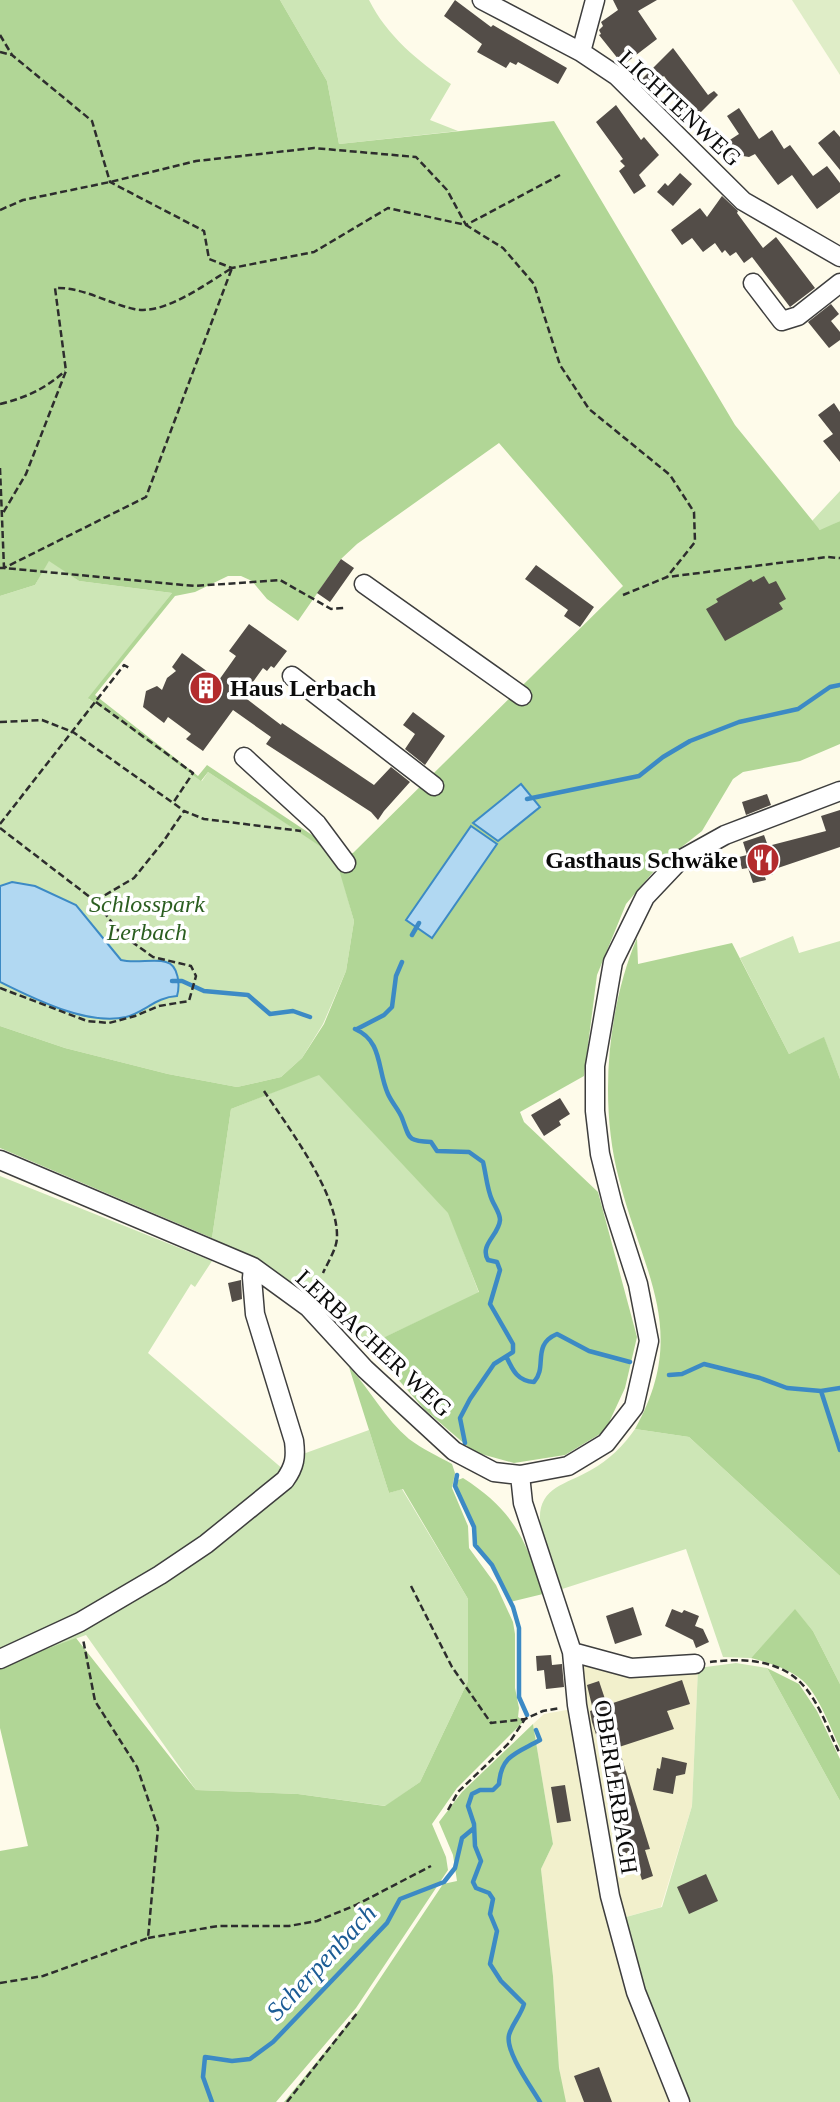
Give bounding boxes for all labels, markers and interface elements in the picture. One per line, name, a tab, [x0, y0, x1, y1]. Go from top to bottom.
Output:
street label: LICHTENWEG	[614, 45, 746, 171]
building icon: Haus Lerbach	[187, 669, 225, 707]
place label: Haus Lerbach	[230, 675, 376, 701]
restaurant icon: Gasthaus Schwäke	[744, 841, 782, 879]
place label: Gasthaus Schwäke	[545, 847, 738, 873]
park label: Schlosspark Lerbach	[89, 891, 205, 945]
street label: LERBACHER WEG	[291, 1264, 457, 1422]
street label: OBERLERBACH	[589, 1698, 643, 1876]
water label: Scherpenbach	[261, 1899, 382, 2026]

